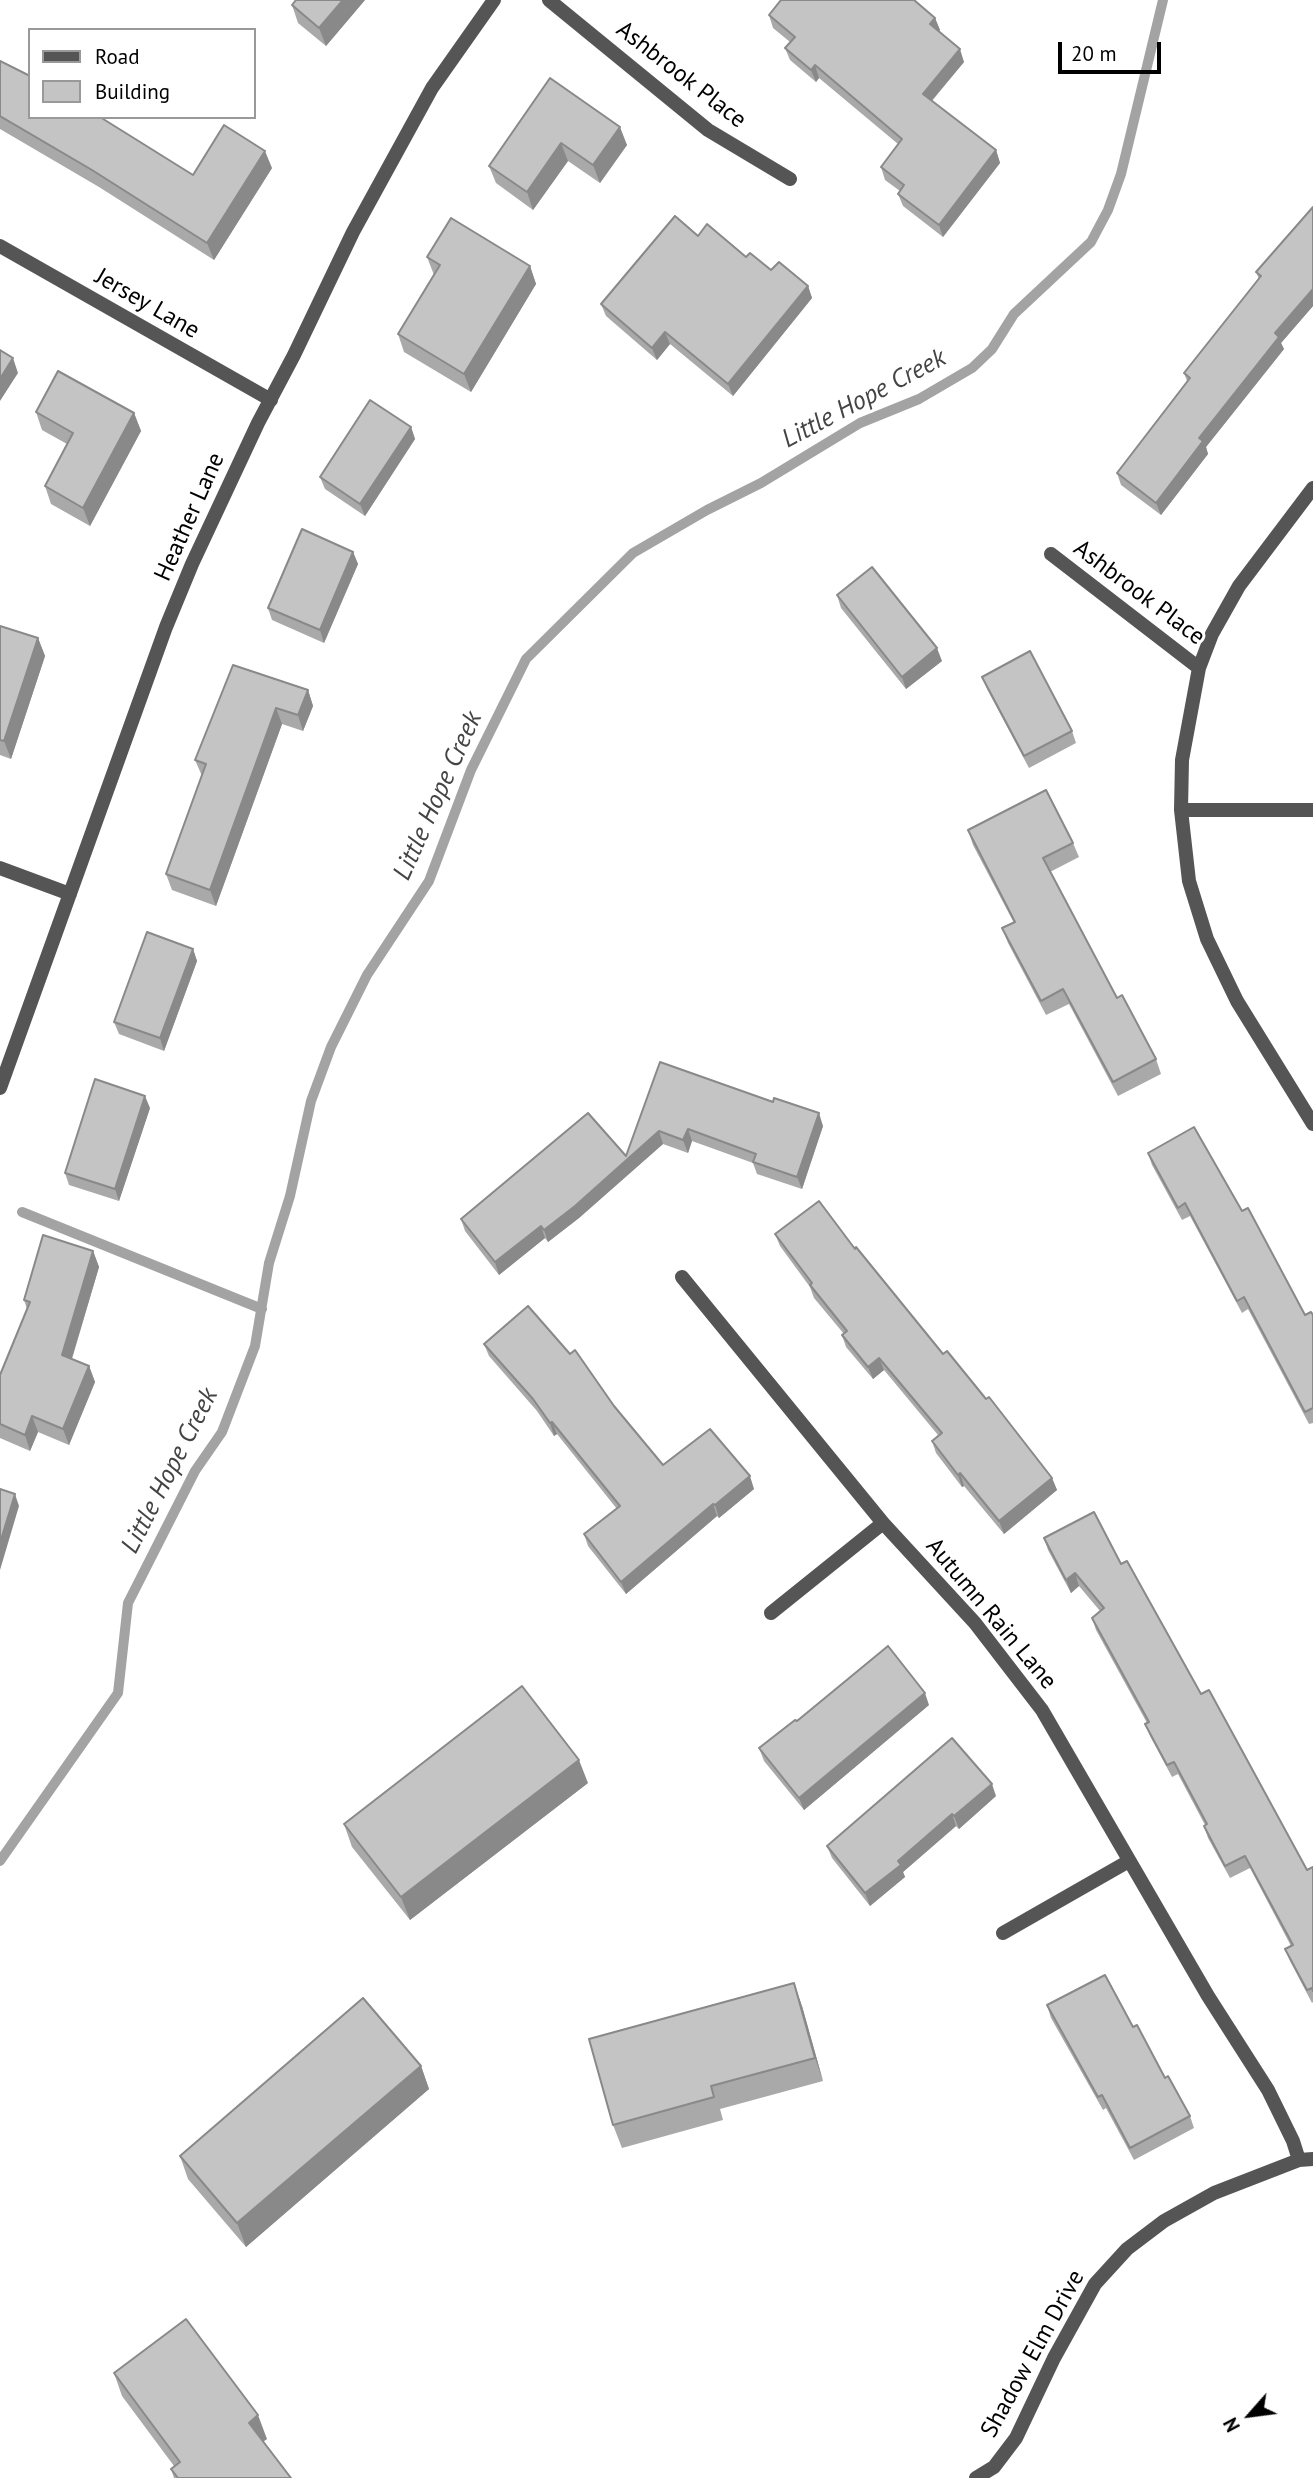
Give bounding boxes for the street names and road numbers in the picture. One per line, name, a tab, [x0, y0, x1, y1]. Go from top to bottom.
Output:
street label: Ashbrook Place	[610, 15, 752, 135]
street label: Jersey Lane	[90, 263, 204, 345]
street label: Heather Lane	[149, 448, 231, 586]
street label: Ashbrook Place	[1068, 534, 1210, 652]
street label: Autumn Rain Lane	[920, 1533, 1062, 1695]
street label: Shadow Elm Drive	[975, 2265, 1091, 2443]

